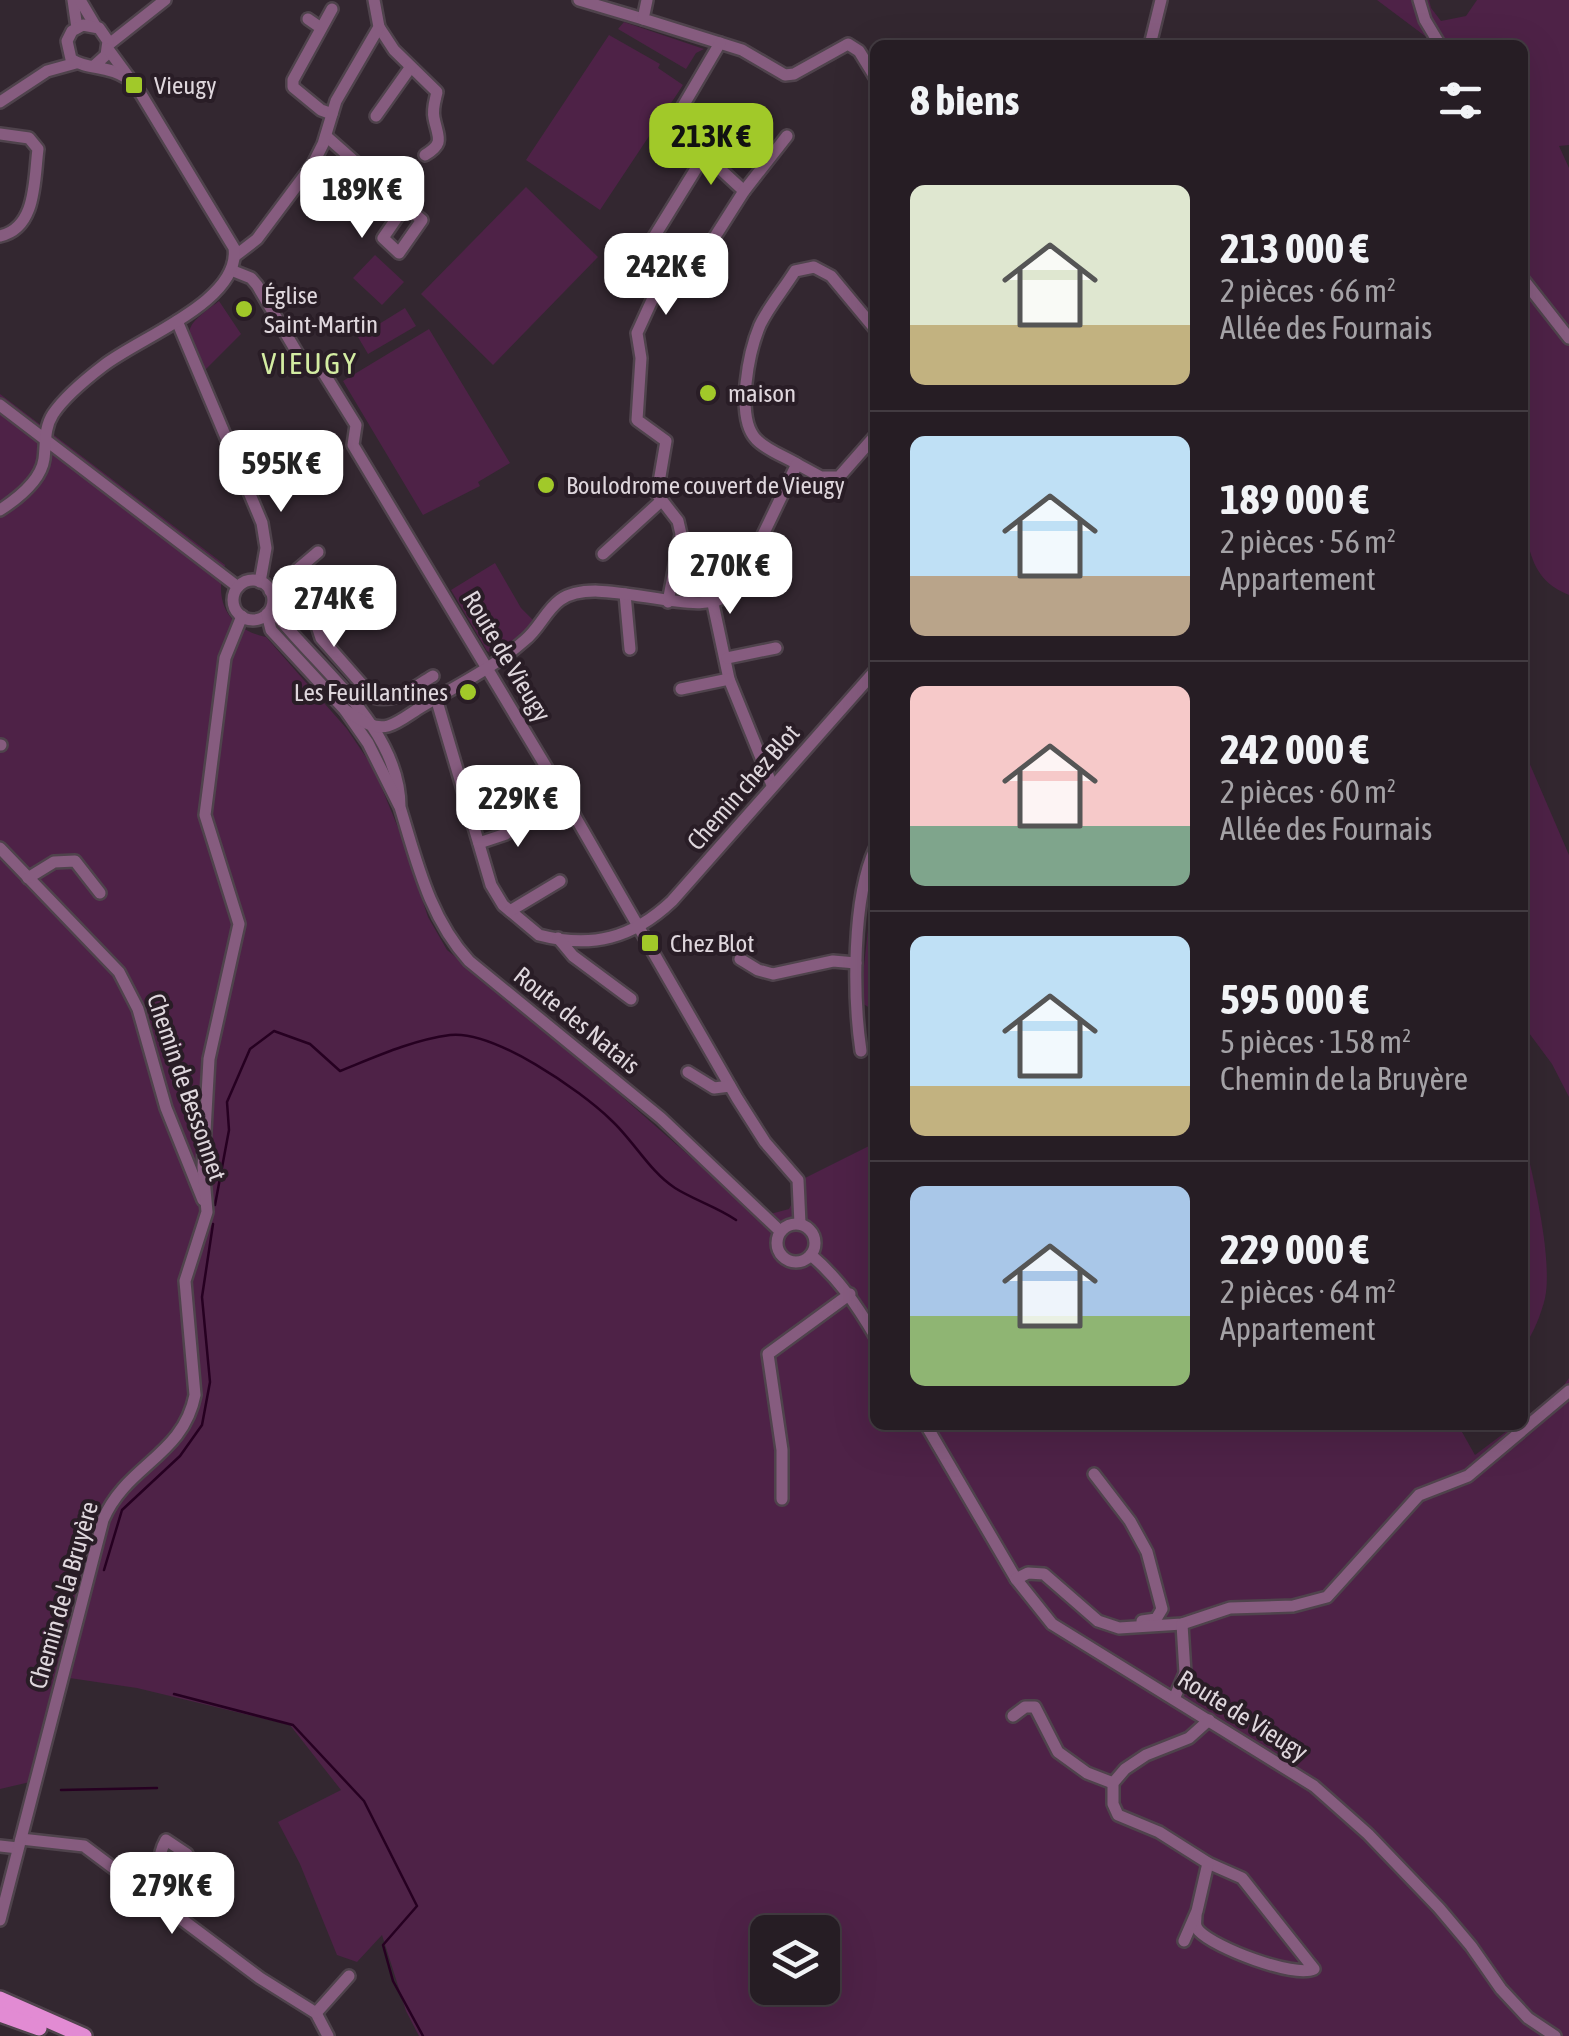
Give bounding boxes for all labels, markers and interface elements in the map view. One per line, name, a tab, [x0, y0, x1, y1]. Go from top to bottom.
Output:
place label: Vieugy	[154, 71, 216, 99]
icon: filters	[1433, 73, 1488, 128]
marker: Vieugy	[123, 74, 145, 96]
text: 8 biens	[910, 76, 1019, 124]
pin: 213K €	[630, 103, 792, 188]
text: 213K €	[671, 117, 751, 154]
pin: 189K €	[281, 156, 443, 241]
text: 189K €	[322, 170, 402, 207]
text: 213 000 €	[1220, 224, 1369, 272]
icon: home	[990, 225, 1110, 345]
pin: 242K €	[585, 233, 747, 318]
text: 242K €	[626, 247, 706, 284]
text: 2 pièces · 66 m²	[1220, 272, 1396, 309]
place label: Église Saint-Martin	[264, 281, 378, 338]
marker: Église Saint-Martin	[233, 298, 255, 320]
text: Allée des Fournais	[1220, 309, 1432, 346]
district label: VIEUGY	[261, 346, 359, 380]
place label: maison	[728, 379, 796, 407]
marker: maison	[697, 382, 719, 404]
pin: 595K €	[200, 430, 362, 515]
text: 595K €	[241, 444, 321, 481]
place label: Boulodrome couvert de Vieugy	[566, 471, 845, 499]
marker: Boulodrome couvert de Vieugy	[535, 474, 557, 496]
text: 189 000 €	[1220, 475, 1369, 523]
icon: home	[990, 476, 1110, 596]
text: 2 pièces · 56 m²	[1220, 523, 1396, 560]
pin: 270K €	[649, 532, 811, 617]
text: 270K €	[690, 546, 770, 583]
text: Appartement	[1220, 560, 1376, 597]
pin: 274K €	[253, 565, 415, 650]
text: 274K €	[294, 579, 374, 616]
street label: Route de Vieugy	[457, 586, 557, 726]
place label: Les Feuillantines	[294, 678, 448, 706]
marker: Les Feuillantines	[457, 681, 479, 703]
street label: Chemin chez Blot	[681, 719, 805, 855]
text: 242 000 €	[1220, 725, 1369, 773]
icon: home	[990, 726, 1110, 846]
pin: 229K €	[437, 765, 599, 850]
text: 2 pièces · 60 m²	[1220, 773, 1396, 810]
text: 229K €	[478, 779, 558, 816]
text: Allée des Fournais	[1220, 810, 1432, 847]
place label: Chez Blot	[670, 929, 754, 957]
marker: Chez Blot	[639, 932, 661, 954]
street label: Route des Natais	[509, 961, 646, 1079]
text: 595 000 €	[1220, 975, 1369, 1023]
icon: home	[990, 976, 1110, 1096]
street label: Chemin de Bessonnet	[142, 990, 232, 1184]
text: 5 pièces · 158 m²	[1220, 1023, 1411, 1060]
text: Chemin de la Bruyère	[1220, 1060, 1468, 1097]
text: 229 000 €	[1220, 1225, 1369, 1273]
icon: home	[990, 1226, 1110, 1346]
text: 2 pièces · 64 m²	[1220, 1273, 1396, 1310]
text: Appartement	[1220, 1310, 1376, 1347]
street label: Chemin de la Bruyère	[23, 1498, 103, 1692]
street label: Route de Vieugy	[1173, 1664, 1313, 1766]
pin: 279K €	[91, 1852, 253, 1937]
text: 279K €	[132, 1866, 212, 1903]
map controls	[750, 1915, 840, 2005]
button: layers	[750, 1915, 840, 2005]

